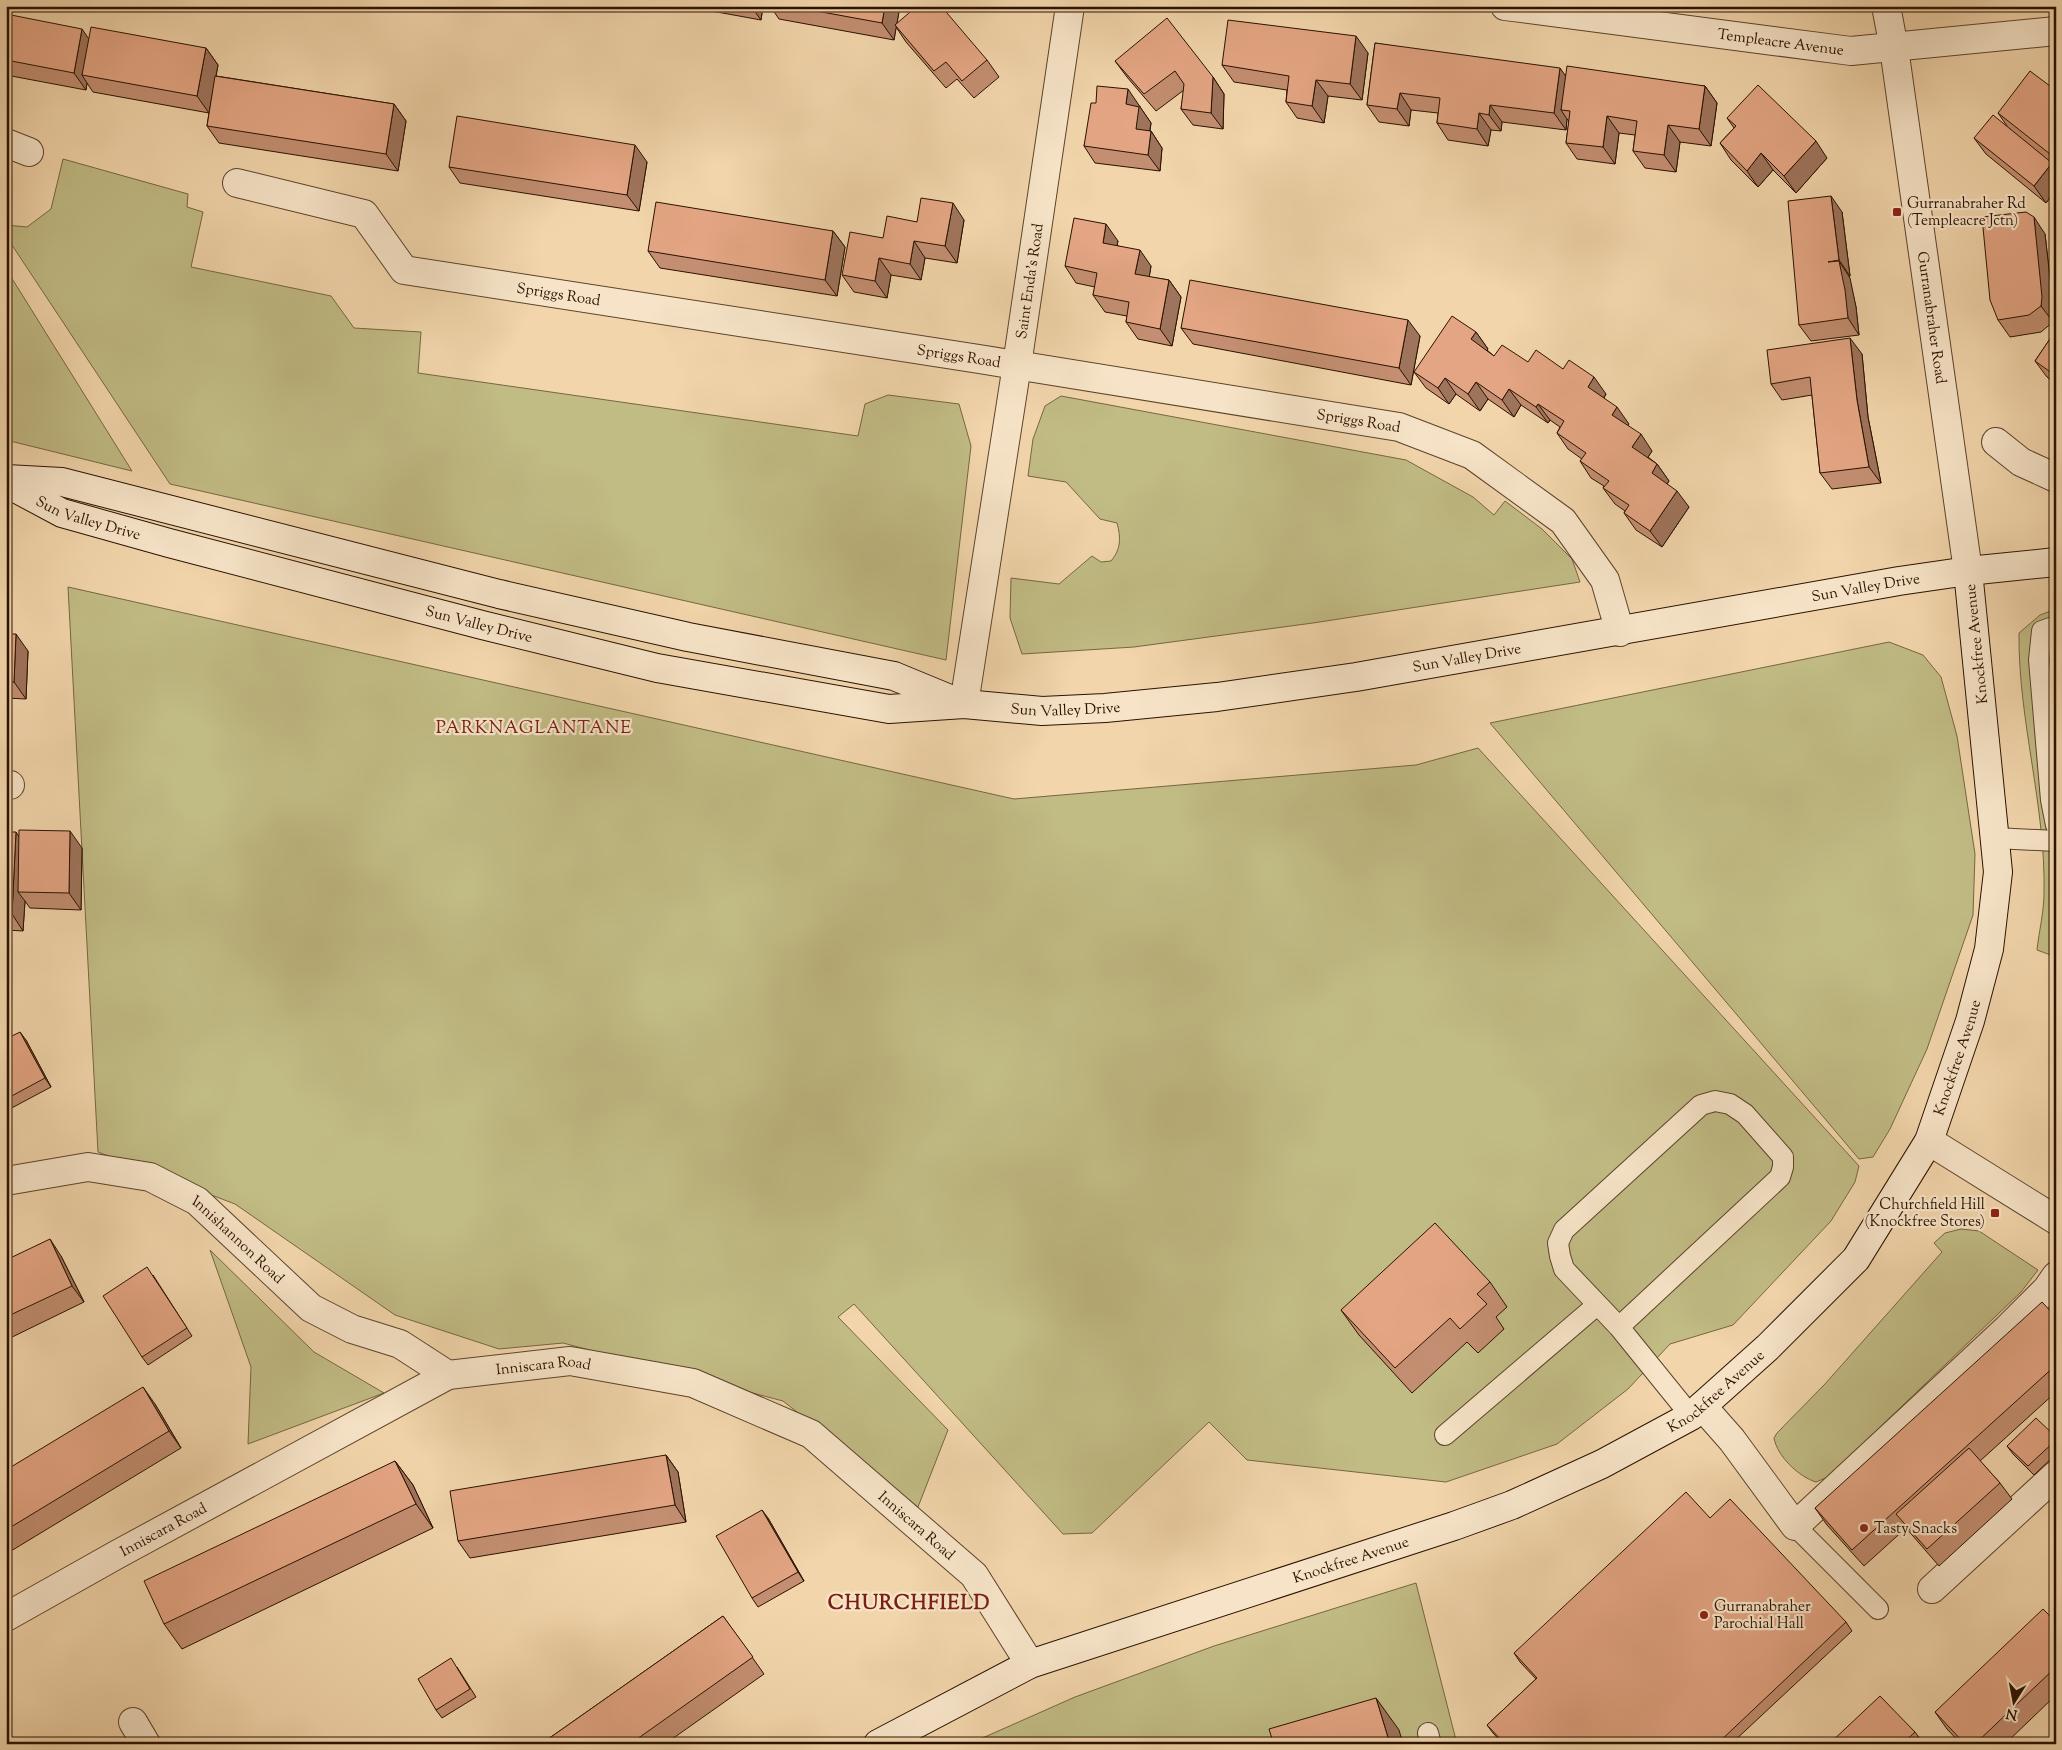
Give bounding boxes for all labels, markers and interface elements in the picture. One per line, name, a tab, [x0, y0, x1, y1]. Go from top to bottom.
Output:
street label: Templeacre Avenue	[1716, 25, 1845, 62]
place label: Gurranabraher Rd (Templeacre Jctn)	[1907, 194, 2026, 232]
marker: Gurranabraher Rd (Templeacre Jctn)	[1891, 206, 1903, 218]
street label: Saint Enda's Road	[1012, 222, 1050, 340]
street label: Gurranabraher Road	[1911, 250, 1950, 386]
street label: Spriggs Road	[515, 279, 602, 312]
street label: Spriggs Road	[915, 341, 1003, 374]
street label: Spriggs Road	[1315, 405, 1402, 439]
street label: Sun Valley Drive	[31, 492, 143, 547]
street label: Sun Valley Drive	[1810, 569, 1921, 608]
street label: Knockfree Avenue	[1961, 583, 1994, 705]
street label: Sun Valley Drive	[423, 602, 534, 649]
street label: Sun Valley Drive	[1411, 639, 1523, 679]
street label: Sun Valley Drive	[1010, 698, 1121, 723]
district label: PARKNAGLANTANE	[436, 716, 632, 742]
street label: Knockfree Avenue	[1929, 998, 1987, 1119]
street label: Innishannon Road	[188, 1191, 288, 1290]
place label: Churchfield Hill (Knockfree Stores)	[1865, 1195, 1985, 1233]
marker: Churchfield Hill (Knockfree Stores)	[1989, 1207, 2001, 1219]
street label: Knockfree Avenue	[1664, 1346, 1770, 1439]
street label: Inniscara Road	[495, 1352, 593, 1381]
street label: Inniscara Road	[873, 1487, 959, 1566]
street label: Inniscara Road	[117, 1498, 212, 1563]
place label: Tasty Snacks	[1874, 1519, 1957, 1540]
marker: Tasty Snacks	[1858, 1522, 1870, 1534]
street label: Knockfree Avenue	[1290, 1532, 1412, 1590]
district label: CHURCHFIELD	[828, 1590, 990, 1619]
place label: Gurranabraher Parochial Hall	[1714, 1597, 1811, 1635]
marker: Gurranabraher Parochial Hall	[1698, 1609, 1710, 1621]
north arrow	[1990, 1678, 2040, 1728]
text: N	[2005, 1702, 2019, 1724]

